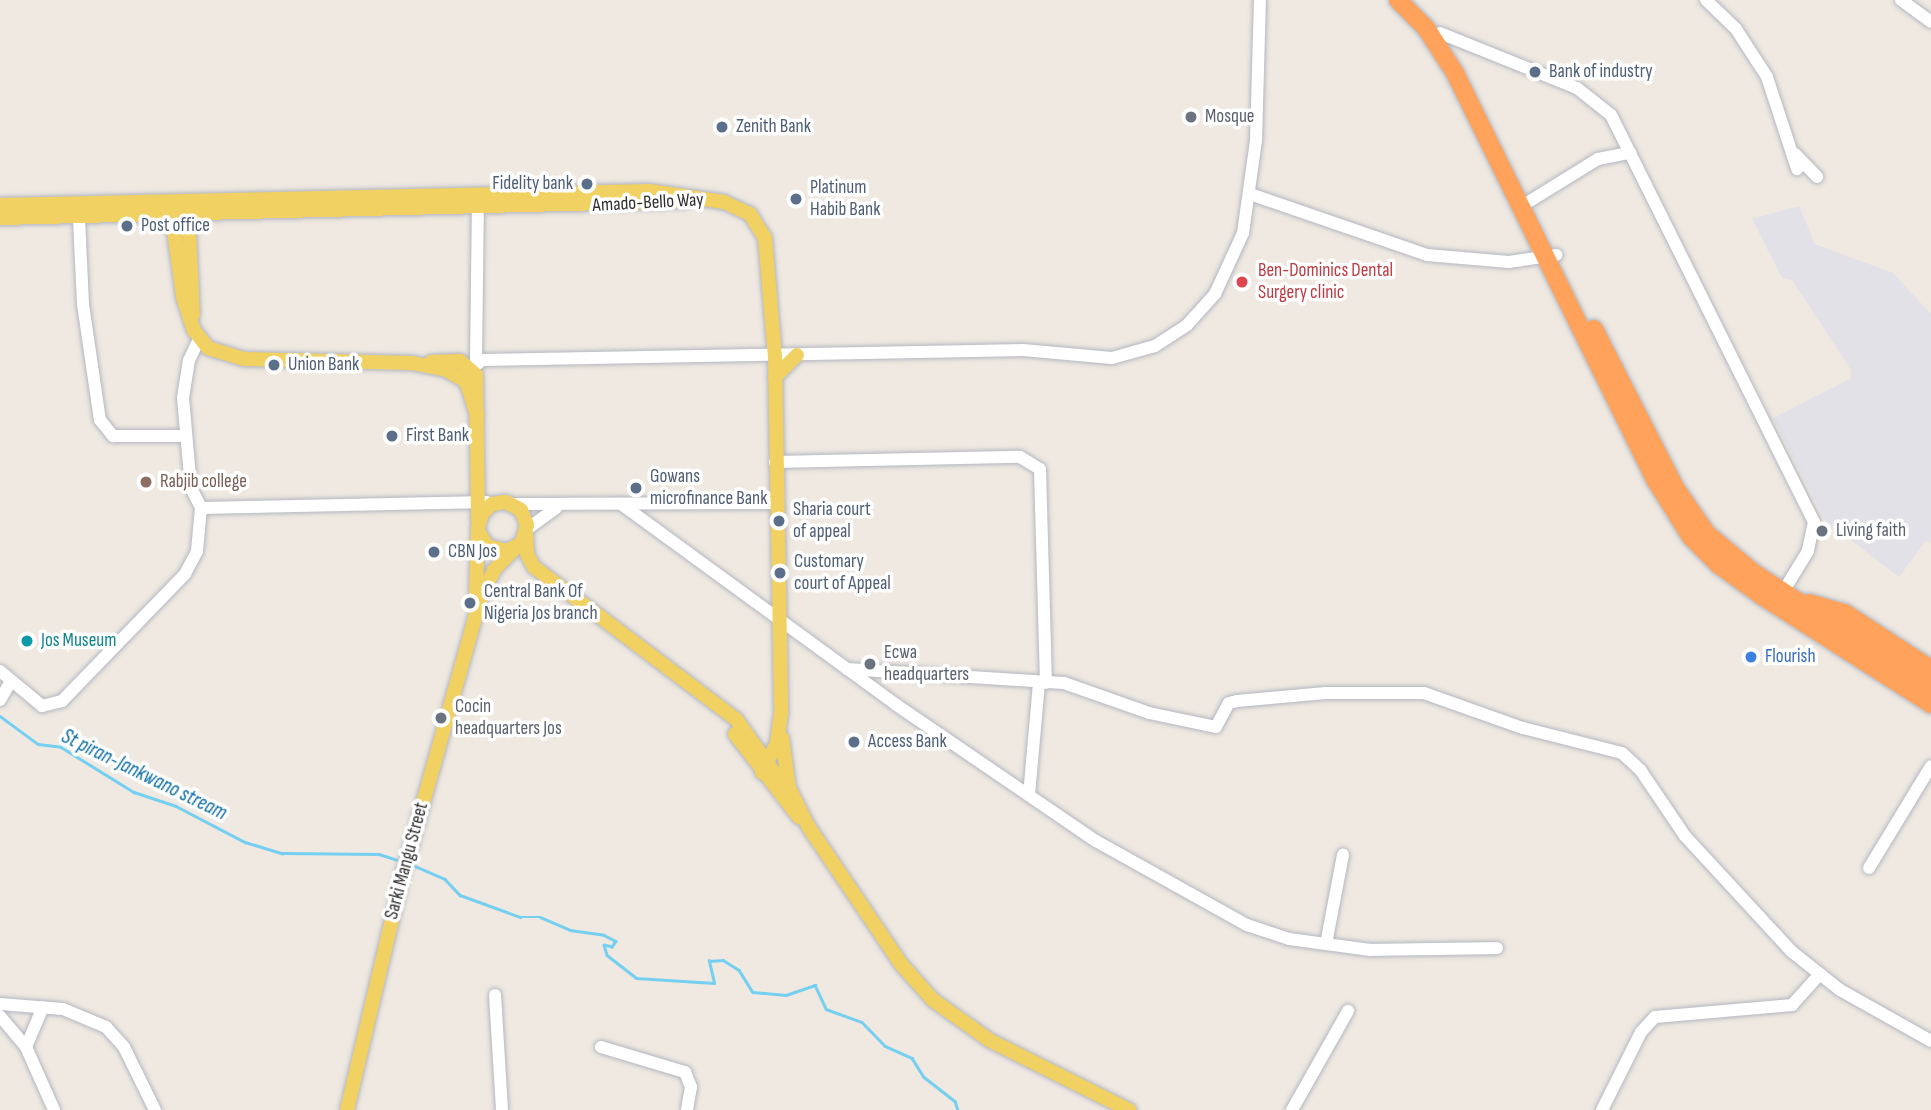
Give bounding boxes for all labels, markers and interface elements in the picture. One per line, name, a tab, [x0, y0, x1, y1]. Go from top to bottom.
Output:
place label: Bank of industry	[1549, 61, 1653, 83]
marker: Bank of industry	[1527, 64, 1543, 80]
place label: Mosque	[1205, 106, 1254, 128]
marker: Mosque	[1183, 109, 1199, 125]
place label: Zenith Bank	[736, 116, 811, 138]
marker: Zenith Bank	[714, 119, 730, 135]
place label: Fidelity bank	[492, 173, 573, 195]
marker: Fidelity bank	[579, 176, 595, 192]
place label: Platinum Habib Bank	[810, 177, 881, 221]
street label: Amado-Bello Way	[592, 189, 704, 217]
marker: Platinum Habib Bank	[788, 191, 804, 207]
place label: Post office	[141, 215, 210, 237]
marker: Post office	[119, 218, 135, 234]
place label: Ben-Dominics Dental Surgery clinic	[1258, 260, 1393, 304]
marker: Ben-Dominics Dental Surgery clinic	[1232, 272, 1252, 292]
place label: Union Bank	[288, 354, 359, 376]
marker: Union Bank	[266, 357, 282, 373]
place label: First Bank	[406, 425, 469, 447]
marker: First Bank	[384, 428, 400, 444]
place label: Gowans microfinance Bank	[650, 466, 767, 510]
place label: Rabjib college	[160, 471, 247, 493]
marker: Rabjib college	[138, 474, 154, 490]
marker: Gowans microfinance Bank	[628, 480, 644, 496]
place label: Sharia court of appeal	[793, 499, 871, 543]
marker: Sharia court of appeal	[771, 513, 787, 529]
place label: Living faith	[1836, 520, 1906, 542]
marker: Living faith	[1814, 523, 1830, 539]
place label: CBN Jos	[448, 541, 497, 563]
marker: CBN Jos	[426, 544, 442, 560]
place label: Customary court of Appeal	[794, 551, 891, 595]
marker: Customary court of Appeal	[772, 565, 788, 581]
place label: Central Bank Of Nigeria Jos branch	[484, 581, 598, 625]
marker: Central Bank Of Nigeria Jos branch	[462, 595, 478, 611]
place label: Jos Museum	[41, 630, 116, 652]
marker: Jos Museum	[19, 633, 35, 649]
place label: Ecwa headquarters	[884, 642, 969, 686]
place label: Flourish	[1765, 646, 1816, 668]
marker: Flourish	[1743, 649, 1759, 665]
marker: Ecwa headquarters	[862, 656, 878, 672]
place label: Cocin headquarters Jos	[455, 696, 562, 740]
marker: Cocin headquarters Jos	[433, 710, 449, 726]
water label: St piran-Jankwano stream	[57, 724, 231, 826]
place label: Access Bank	[868, 731, 947, 753]
marker: Access Bank	[846, 734, 862, 750]
street label: Sarki Mangu Street	[380, 800, 434, 922]

